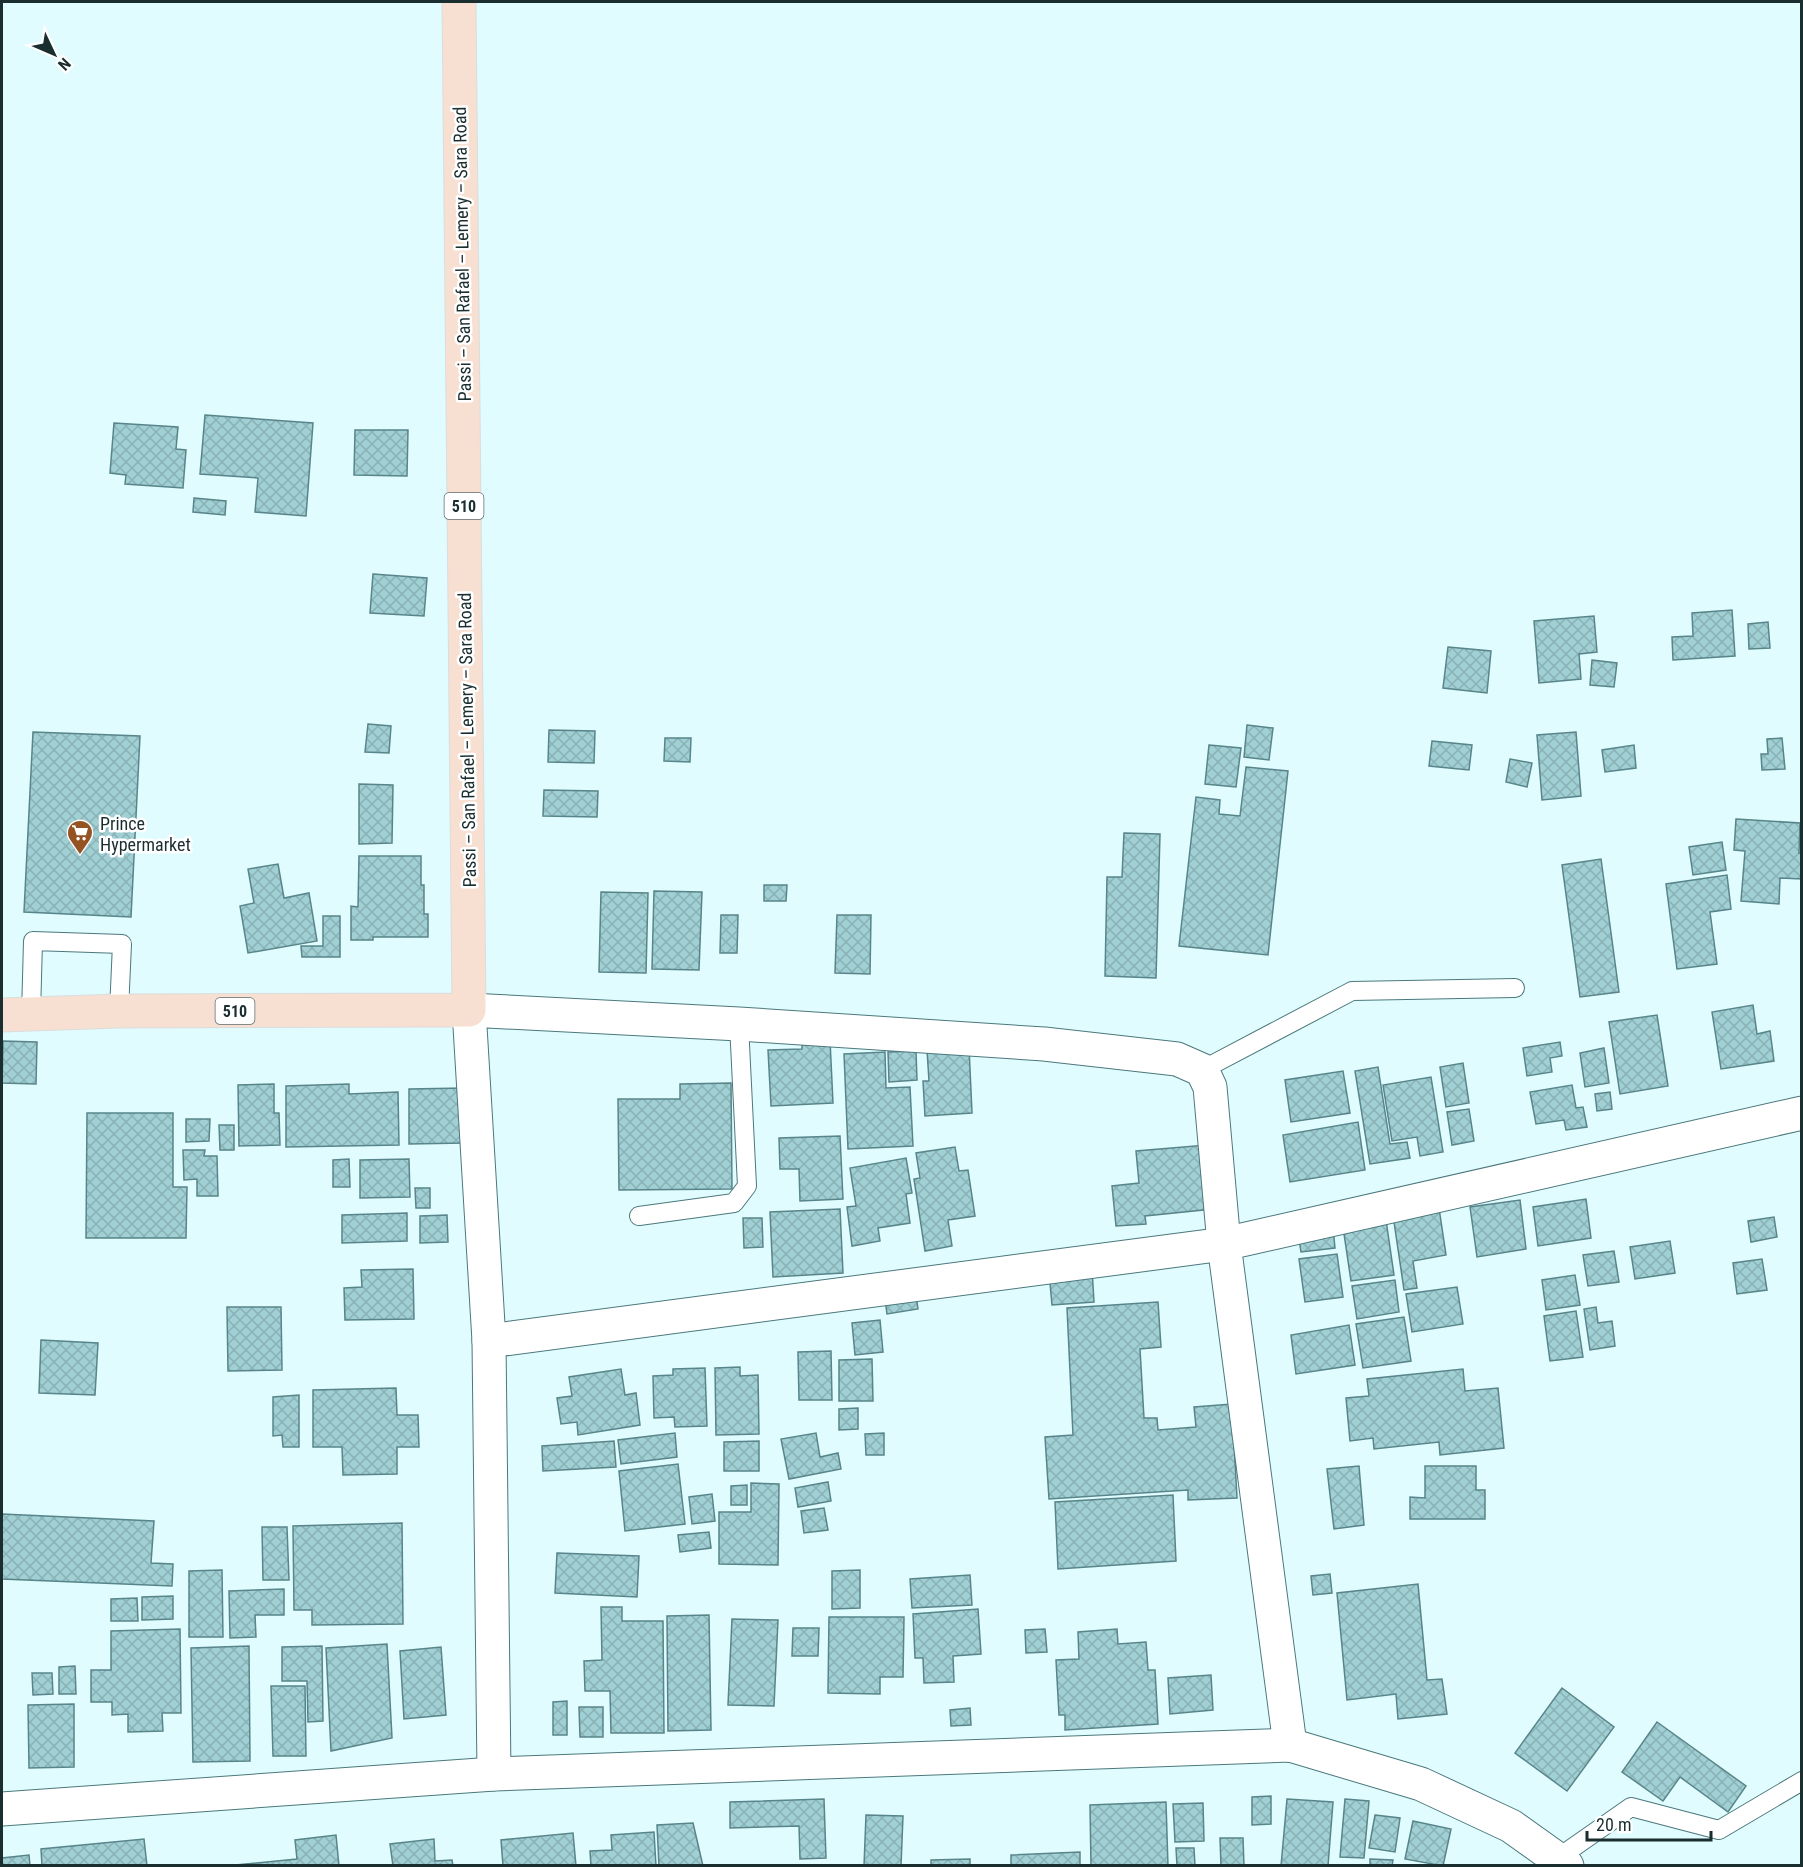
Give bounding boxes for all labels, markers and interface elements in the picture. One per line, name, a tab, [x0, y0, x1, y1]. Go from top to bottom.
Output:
north arrow	[24, 24, 84, 84]
text: N	[54, 54, 75, 74]
street label: Passi – San Rafael – Lemery – Sara Road	[449, 106, 475, 402]
road number: 510	[444, 493, 484, 519]
street label: Passi – San Rafael – Lemery – Sara Road	[454, 592, 480, 888]
place label: Prince Hypermarket	[100, 813, 191, 855]
supermarket icon: Prince Hypermarket	[65, 818, 95, 856]
road number: 510	[216, 998, 254, 1024]
scale bar	[1587, 1804, 1712, 1842]
text: 20 m	[1596, 1814, 1631, 1835]

